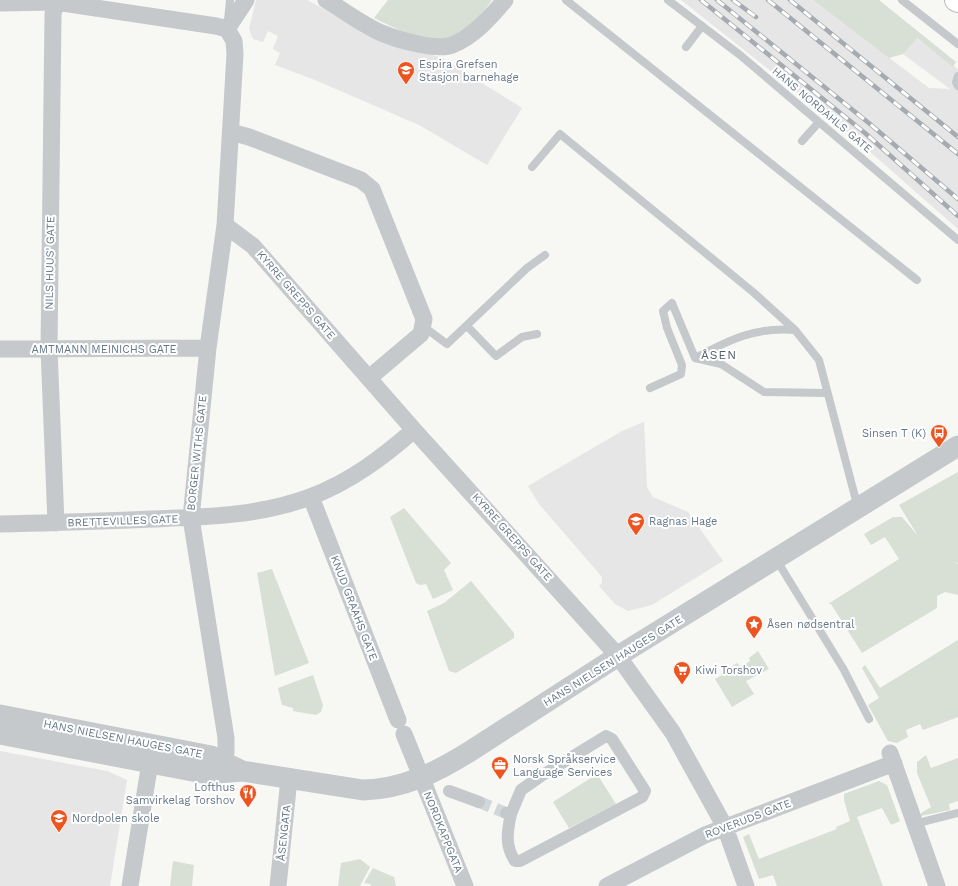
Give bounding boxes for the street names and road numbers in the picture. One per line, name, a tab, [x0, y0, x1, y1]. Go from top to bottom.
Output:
street label: HANS NORDAHLS GATE	[770, 64, 874, 156]
street label: NILS HUUS' GATE	[43, 216, 57, 310]
street label: KYRRE GREPPS GATE	[254, 248, 338, 342]
street label: AMTMANN MEINICHS GATE	[31, 343, 177, 356]
street label: BORGER WITHS GATE	[184, 395, 210, 511]
street label: KYRRE GREPPS GATE	[469, 491, 555, 583]
street label: BRETTEVILLES GATE	[67, 513, 179, 529]
street label: KNUD GRAAHS GATE	[328, 554, 380, 662]
street label: HANS NIELSEN HAUGES GATE	[541, 613, 685, 709]
street label: HANS NIELSEN HAUGES GATE	[42, 717, 204, 761]
street label: NORDKAPPGATA	[421, 789, 465, 875]
street label: ROVERUDS GATE	[703, 797, 793, 841]
street label: ÅSENGATA	[275, 804, 293, 862]

